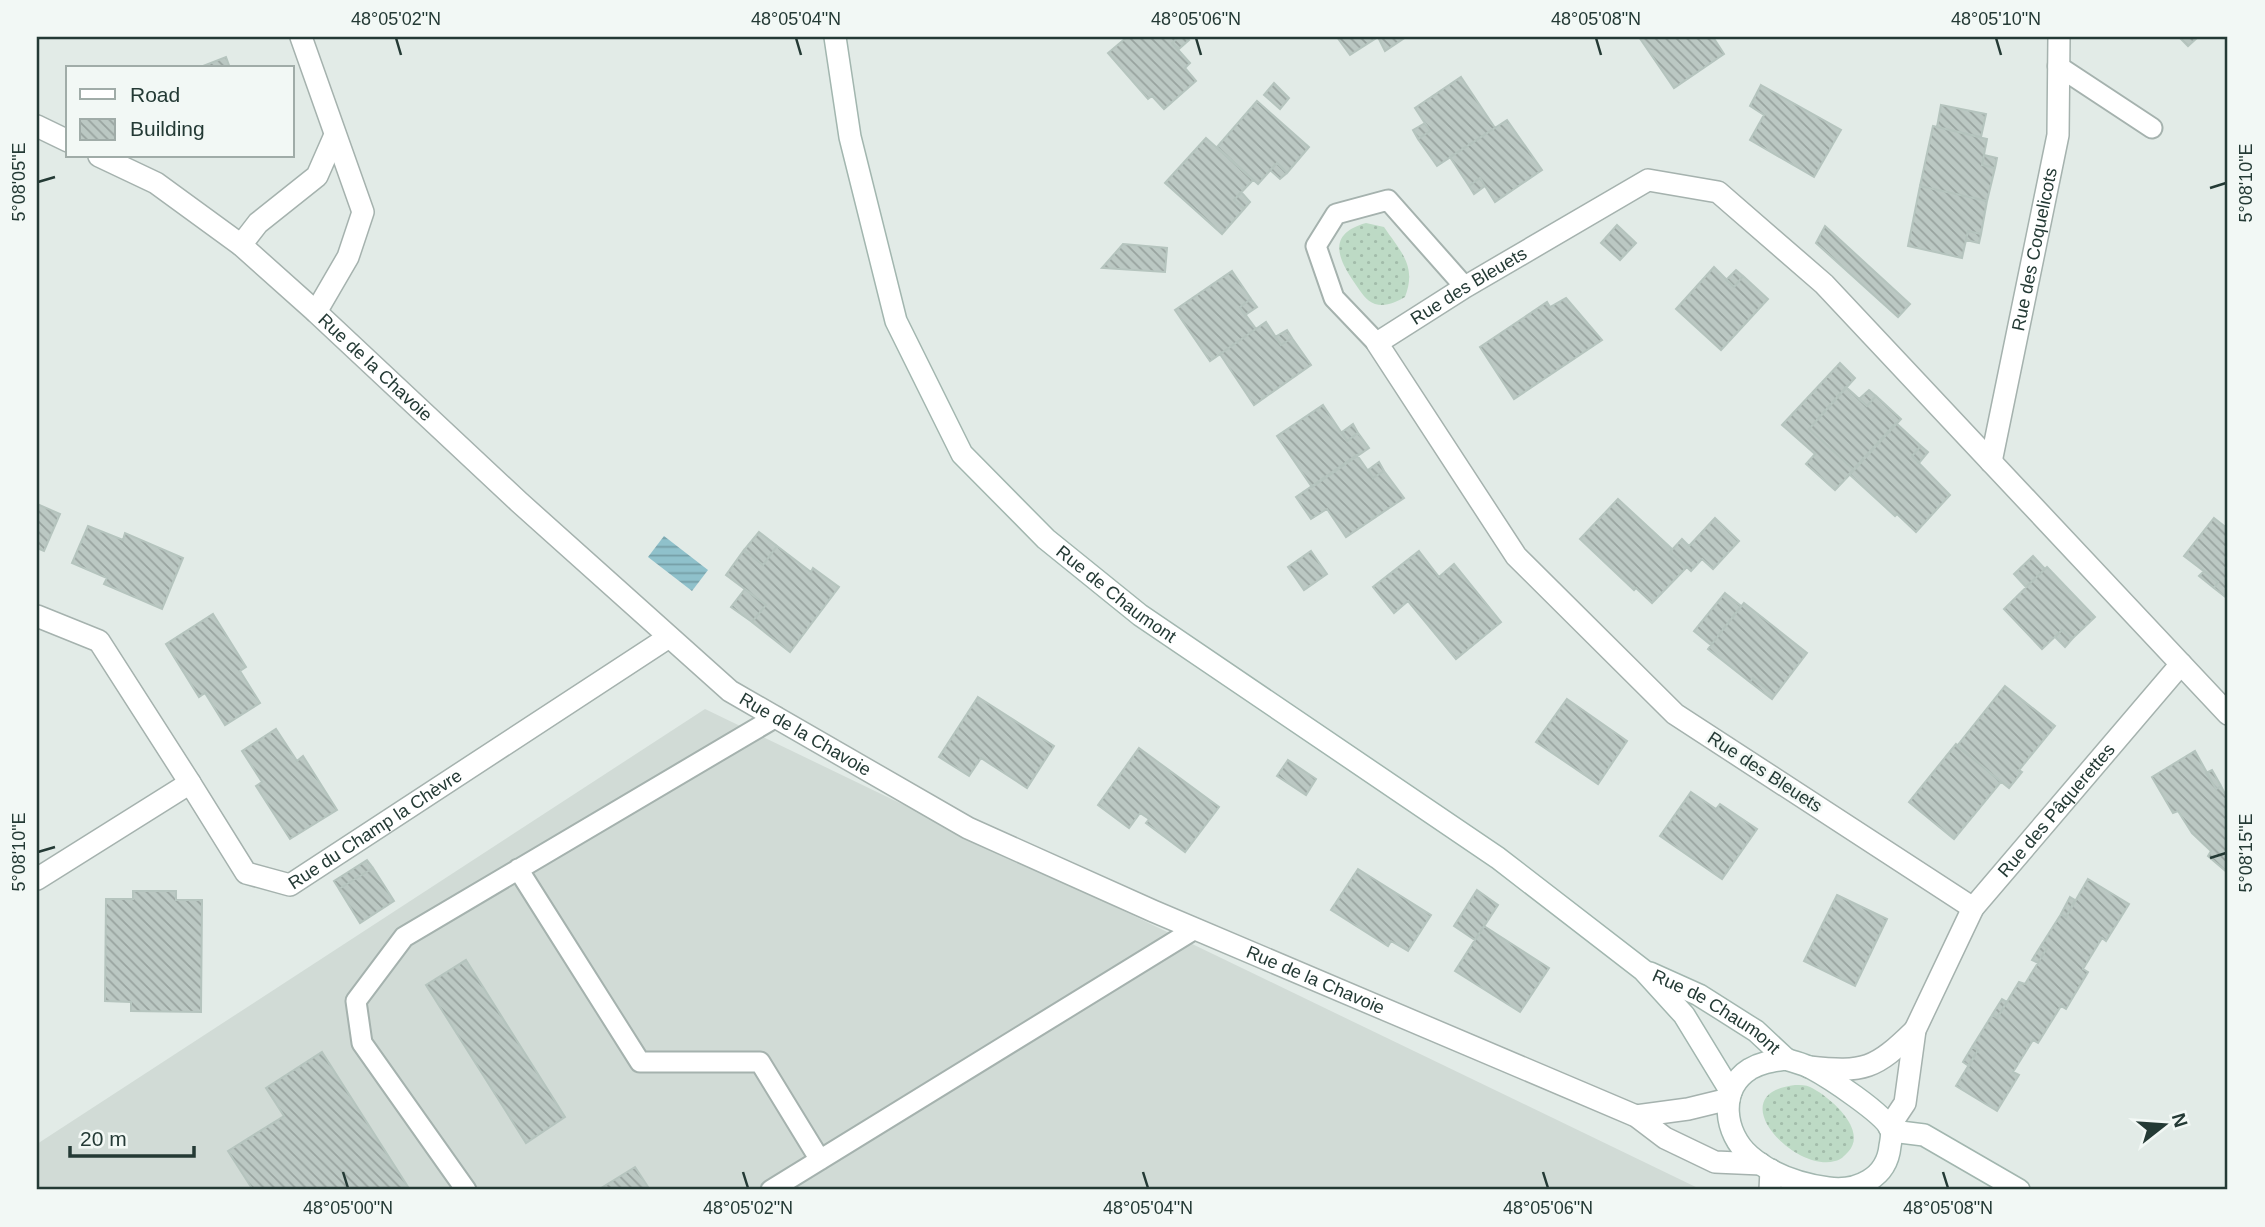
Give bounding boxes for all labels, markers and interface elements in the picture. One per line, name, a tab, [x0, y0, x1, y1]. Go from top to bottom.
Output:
text: 48°05'02"N	[351, 9, 441, 29]
text: 48°05'04"N	[751, 9, 841, 29]
text: 48°05'06"N	[1151, 9, 1241, 29]
text: 48°05'08"N	[1551, 9, 1641, 29]
text: 48°05'10"N	[1951, 9, 2041, 29]
legend	[66, 66, 294, 158]
text: Road	[130, 83, 180, 106]
text: Building	[130, 117, 205, 140]
text: 5°08'05"E	[9, 142, 29, 222]
text: 5°08'10"E	[2236, 143, 2256, 223]
street label: Rue des Coquelicots	[2008, 166, 2061, 333]
street label: Rue des Bleuets	[1407, 243, 1530, 329]
street label: Rue de la Chavoie	[314, 310, 436, 425]
street label: Rue de Chaumont	[1052, 541, 1180, 647]
street label: Rue de la Chavoie	[736, 689, 874, 780]
street label: Rue des Bleuets	[1704, 728, 1826, 816]
street label: Rue des Pâquerettes	[1994, 739, 2119, 881]
street label: Rue du Champ la Chèvre	[285, 765, 466, 893]
text: 5°08'10"E	[9, 812, 29, 892]
text: 5°08'15"E	[2236, 813, 2256, 893]
street label: Rue de la Chavoie	[1243, 942, 1388, 1018]
street label: Rue de Chaumont	[1649, 965, 1784, 1058]
north arrow	[2128, 1090, 2198, 1160]
text: N	[2168, 1111, 2192, 1130]
scale bar	[70, 1115, 194, 1159]
text: 20 m	[80, 1127, 127, 1150]
text: 48°05'00"N	[303, 1198, 393, 1218]
text: 48°05'02"N	[703, 1198, 793, 1218]
text: 48°05'04"N	[1103, 1198, 1193, 1218]
text: 48°05'06"N	[1503, 1198, 1593, 1218]
text: 48°05'08"N	[1903, 1198, 1993, 1218]

